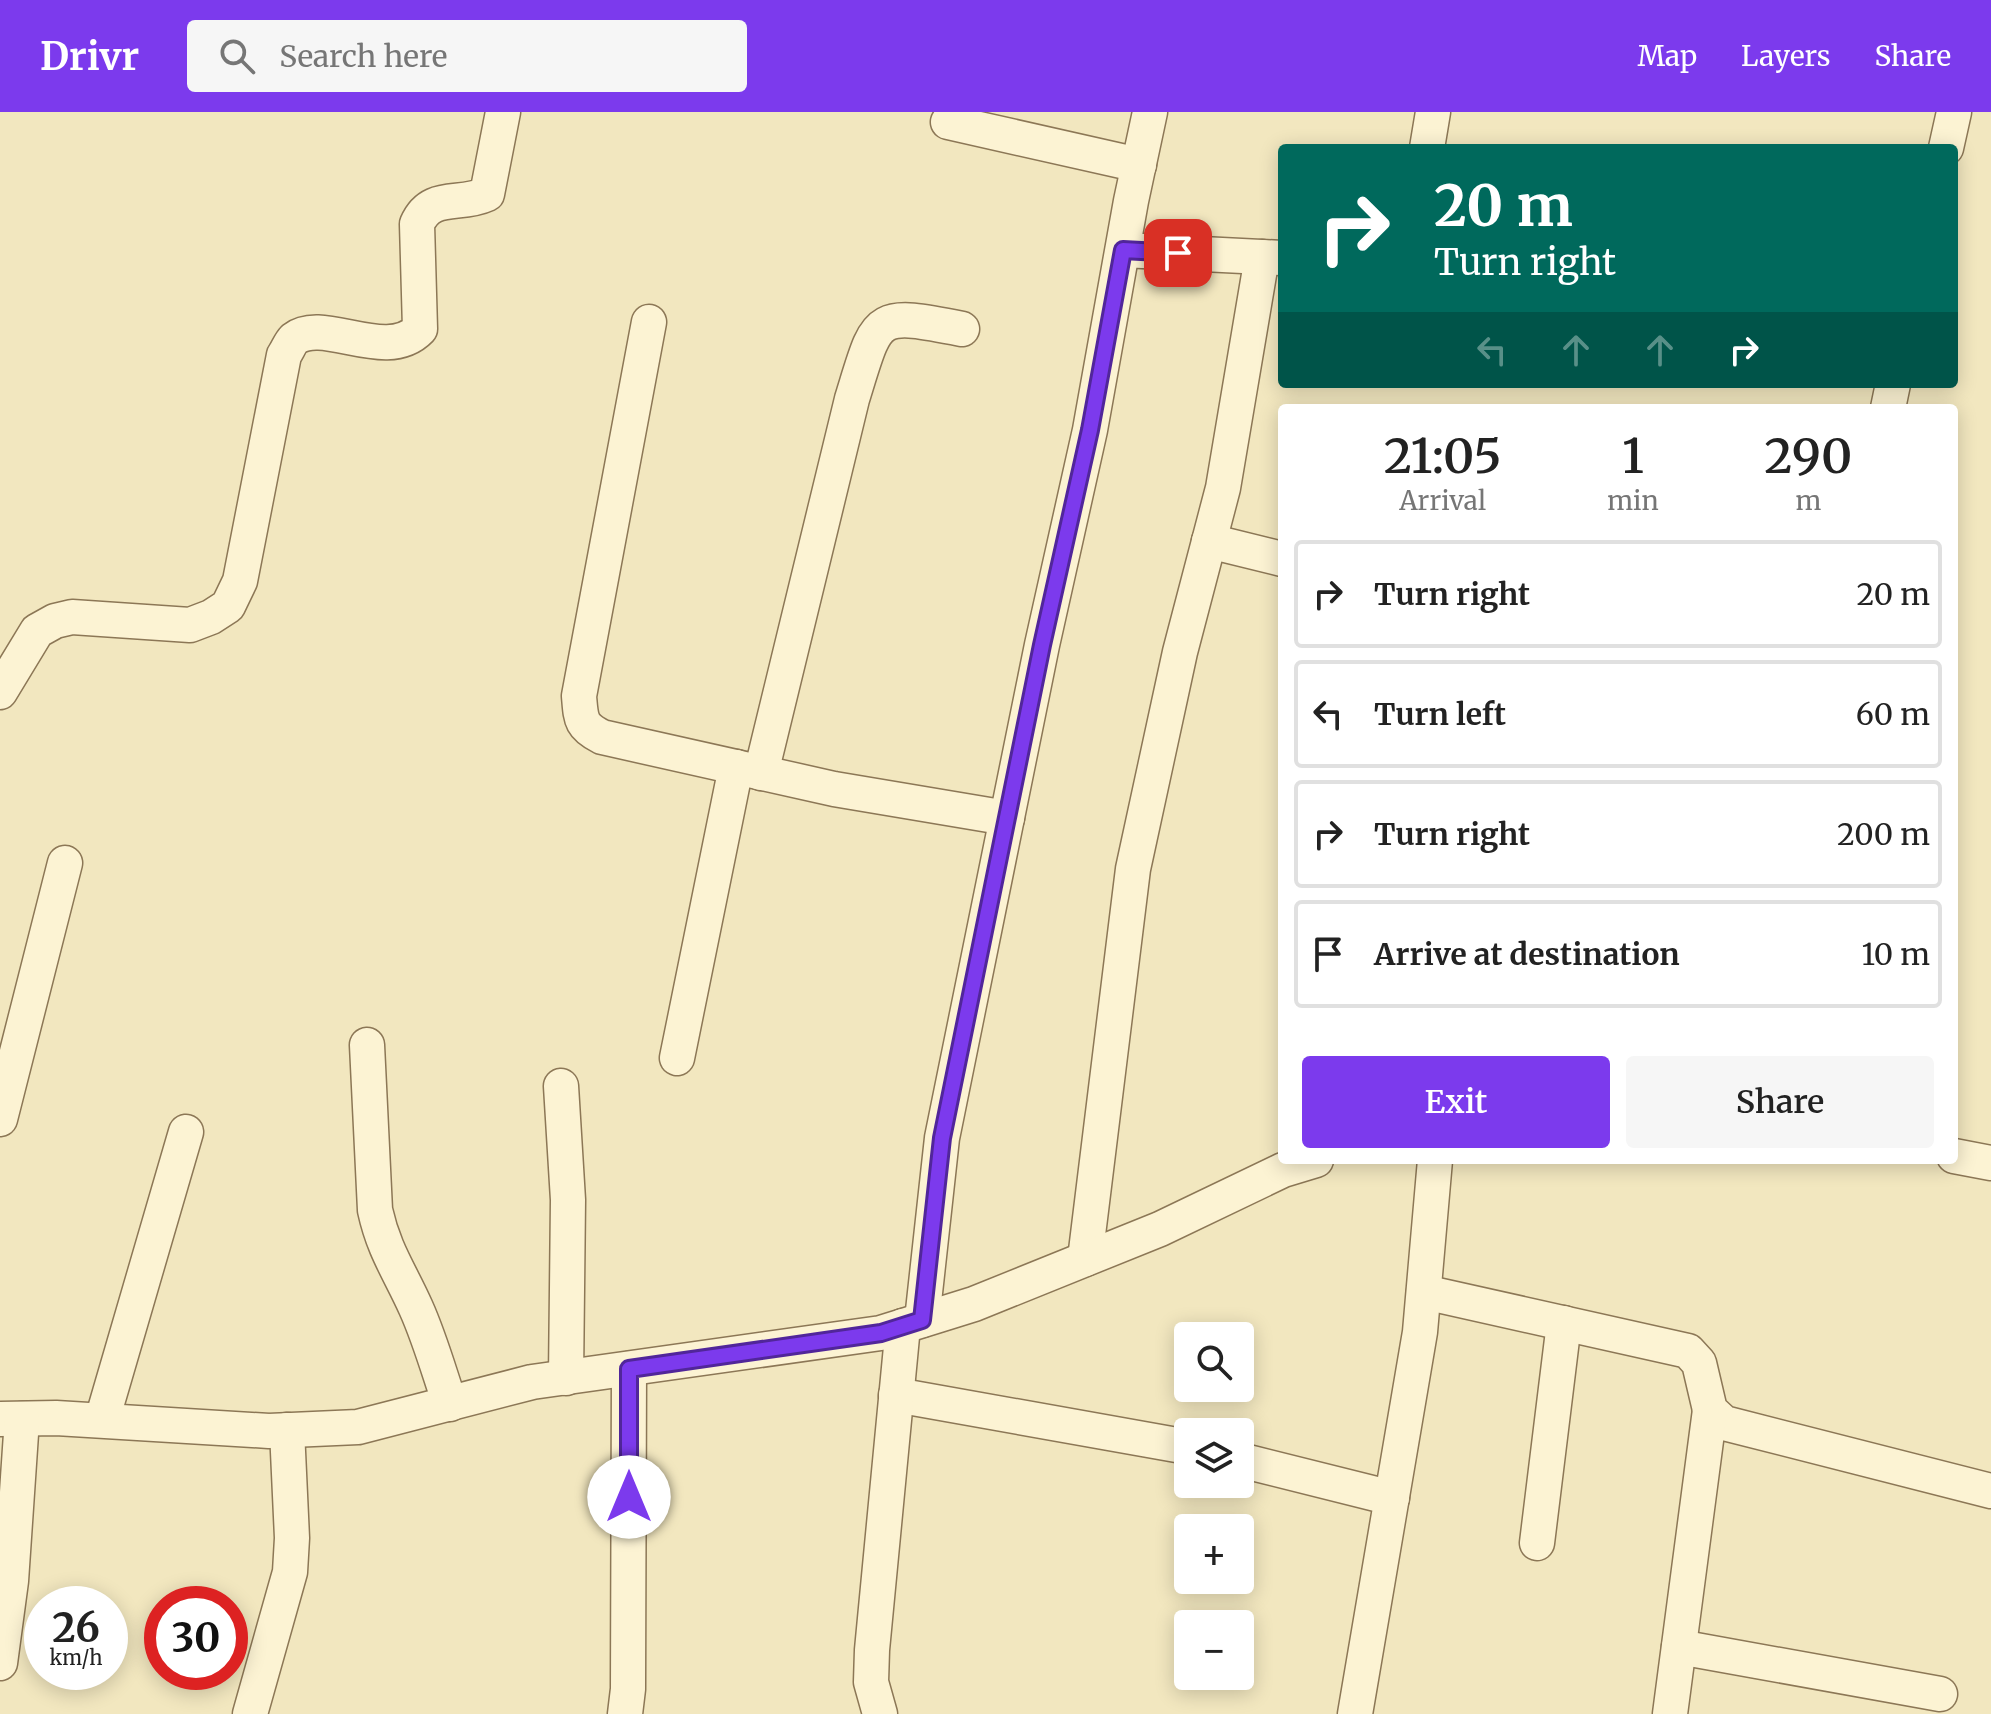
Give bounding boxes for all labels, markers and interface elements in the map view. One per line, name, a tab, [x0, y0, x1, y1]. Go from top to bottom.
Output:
search box	[187, 20, 747, 92]
text: Drivr	[40, 33, 139, 80]
icon: search	[215, 34, 259, 78]
text: Search here	[279, 37, 447, 75]
text: Map	[1637, 38, 1697, 74]
text: Layers	[1741, 38, 1830, 74]
text: Share	[1874, 38, 1951, 74]
text: 20 m	[1434, 171, 1573, 241]
icon: right	[1302, 176, 1406, 280]
pin	[1144, 219, 1212, 287]
icon: arrive	[1156, 231, 1200, 275]
text: Turn right	[1434, 240, 1616, 285]
icon: left	[1470, 328, 1514, 372]
icon: ahead	[1554, 328, 1598, 372]
icon: ahead	[1638, 328, 1682, 372]
icon: right	[1722, 328, 1766, 372]
text: 21:05	[1384, 426, 1501, 486]
text: 1	[1622, 426, 1644, 486]
text: 290	[1764, 426, 1852, 486]
text: Arrival	[1399, 484, 1486, 517]
text: min	[1607, 484, 1659, 517]
text: m	[1795, 484, 1821, 517]
icon: right	[1306, 572, 1350, 616]
text: Turn right	[1374, 575, 1530, 613]
text: 20 m	[1857, 575, 1930, 613]
icon: left	[1306, 692, 1350, 736]
text: Turn left	[1374, 695, 1506, 733]
text: 60 m	[1856, 695, 1930, 733]
icon: right	[1306, 812, 1350, 856]
text: Turn right	[1374, 815, 1530, 853]
text: 200 m	[1837, 815, 1930, 853]
icon: arrive	[1306, 932, 1350, 976]
text: Arrive at destination	[1374, 935, 1680, 973]
text: 10 m	[1862, 935, 1930, 973]
button: Exit	[1302, 1056, 1610, 1148]
button: Share	[1626, 1056, 1934, 1148]
map controls	[1174, 1322, 1254, 1690]
button: search	[1174, 1322, 1254, 1402]
button: layers	[1174, 1418, 1254, 1498]
position arrow	[587, 1455, 671, 1539]
button: +	[1174, 1514, 1254, 1594]
speed limit sign: 30	[144, 1586, 248, 1690]
text: 26	[52, 1603, 100, 1653]
button: −	[1174, 1610, 1254, 1690]
text: km/h	[50, 1645, 102, 1670]

